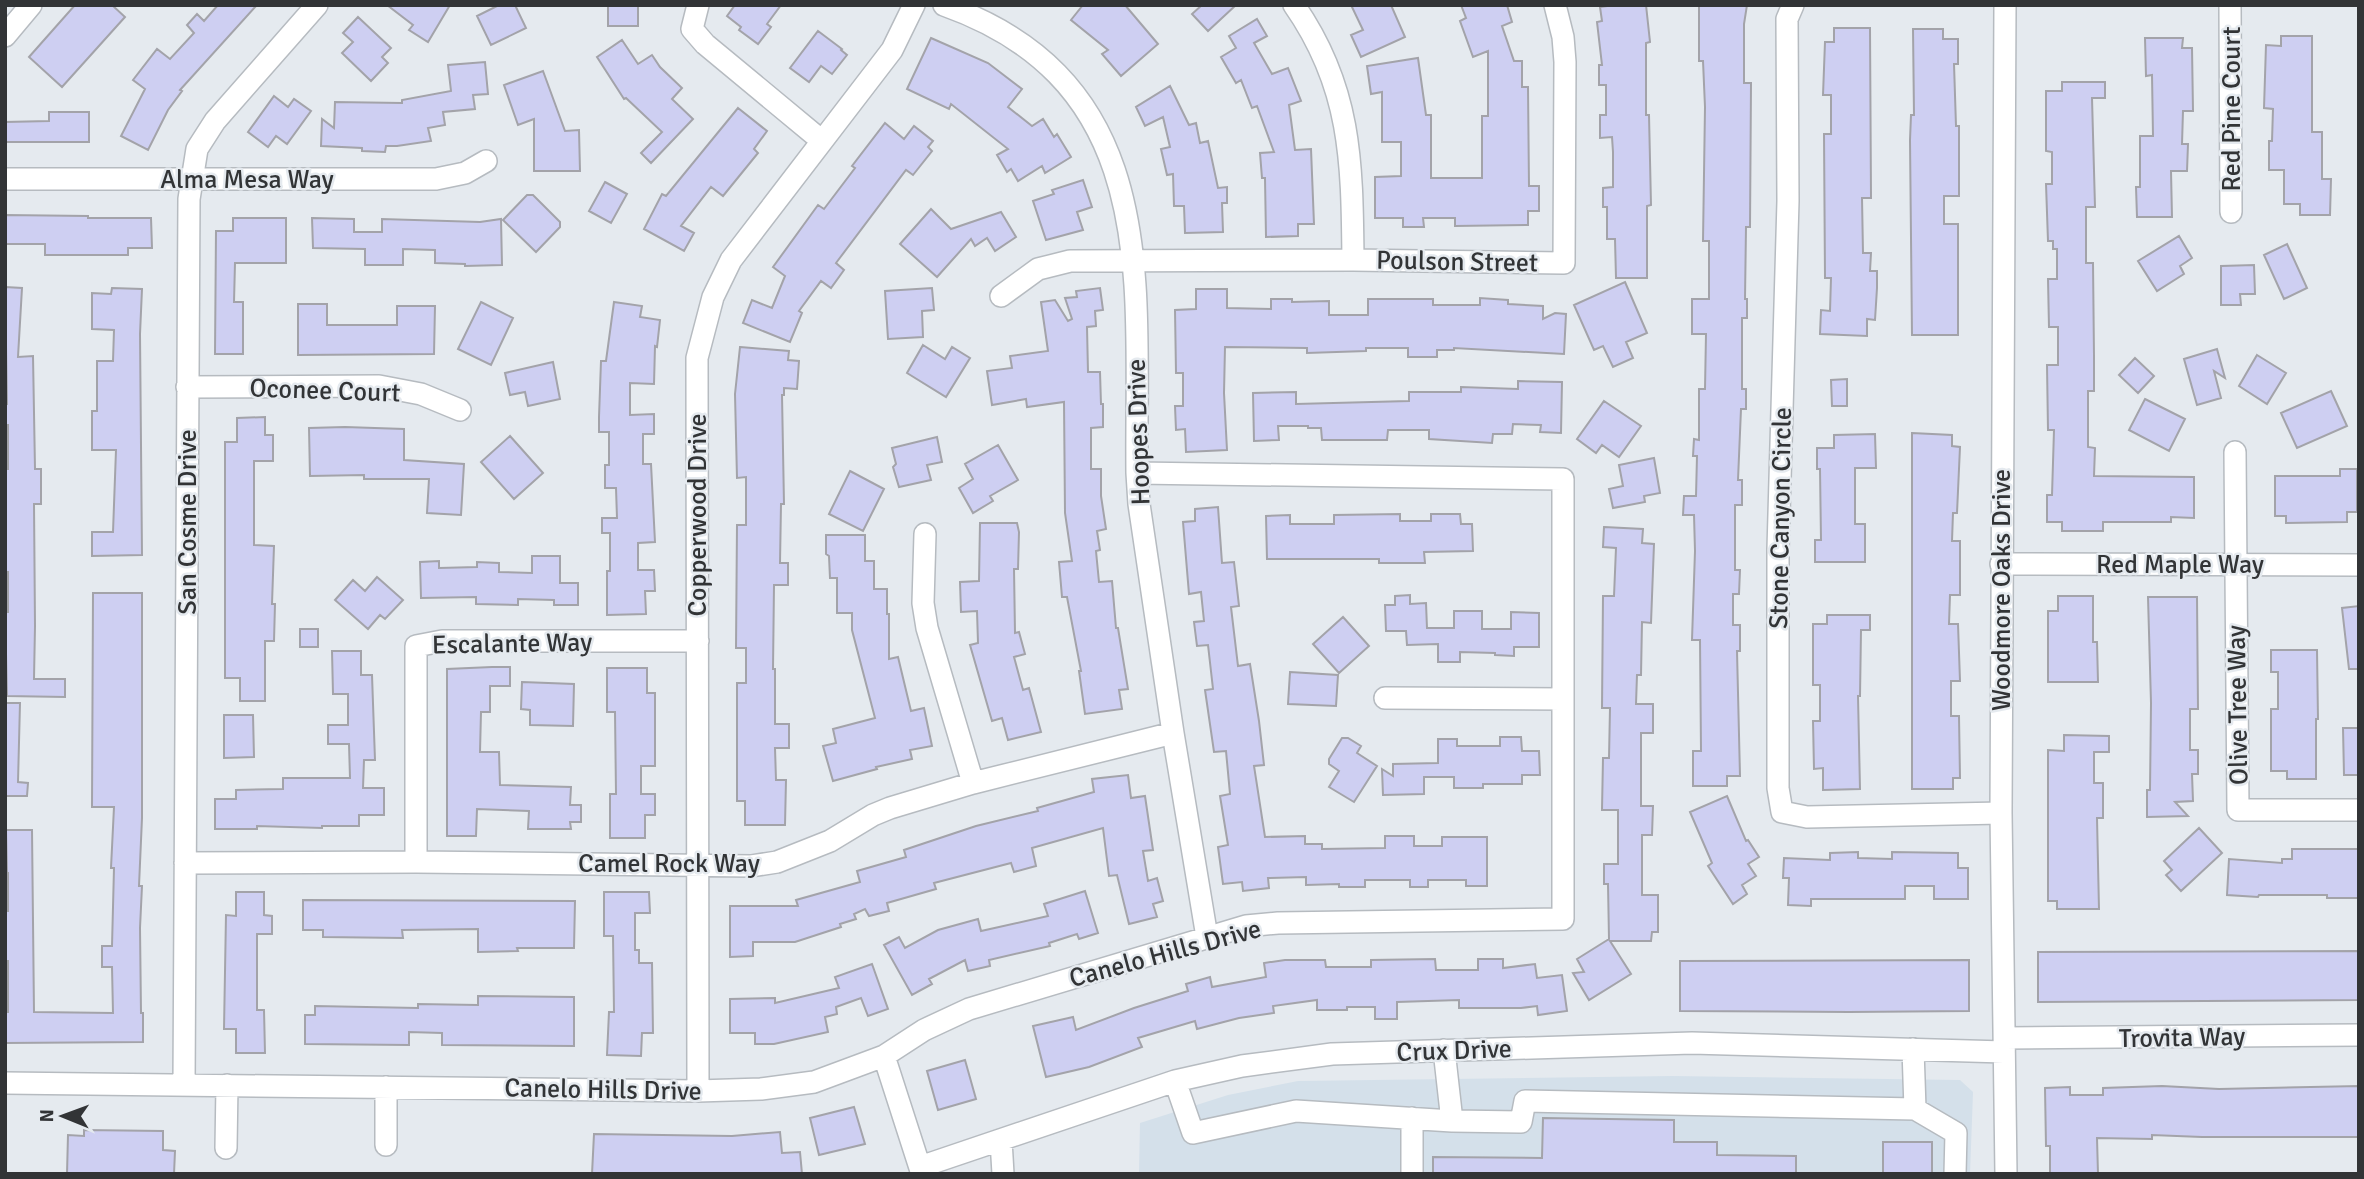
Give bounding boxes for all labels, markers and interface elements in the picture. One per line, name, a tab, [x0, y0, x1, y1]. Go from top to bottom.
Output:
street label: Red Pine Court	[2216, 27, 2248, 191]
street label: Alma Mesa Way	[160, 164, 334, 196]
street label: Poulson Street	[1376, 245, 1538, 279]
street label: Hoopes Drive	[1120, 358, 1158, 506]
street label: Oconee Court	[249, 372, 401, 410]
street label: Stone Canyon Circle	[1763, 407, 1799, 629]
street label: Copperwood Drive	[682, 414, 714, 616]
street label: San Cosme Drive	[172, 429, 204, 615]
street label: Woodmore Oaks Drive	[1986, 469, 2018, 711]
street label: Red Maple Way	[2096, 549, 2264, 581]
street label: Olive Tree Way	[2221, 625, 2255, 785]
street label: Escalante Way	[432, 627, 592, 661]
street label: Camel Rock Way	[578, 848, 760, 880]
street label: Canelo Hills Drive	[1066, 913, 1265, 995]
street label: Trovita Way	[2119, 1021, 2246, 1055]
street label: Crux Drive	[1396, 1033, 1512, 1069]
street label: Canelo Hills Drive	[504, 1072, 702, 1108]
north arrow	[28, 1081, 98, 1151]
text: N	[35, 1109, 59, 1123]

